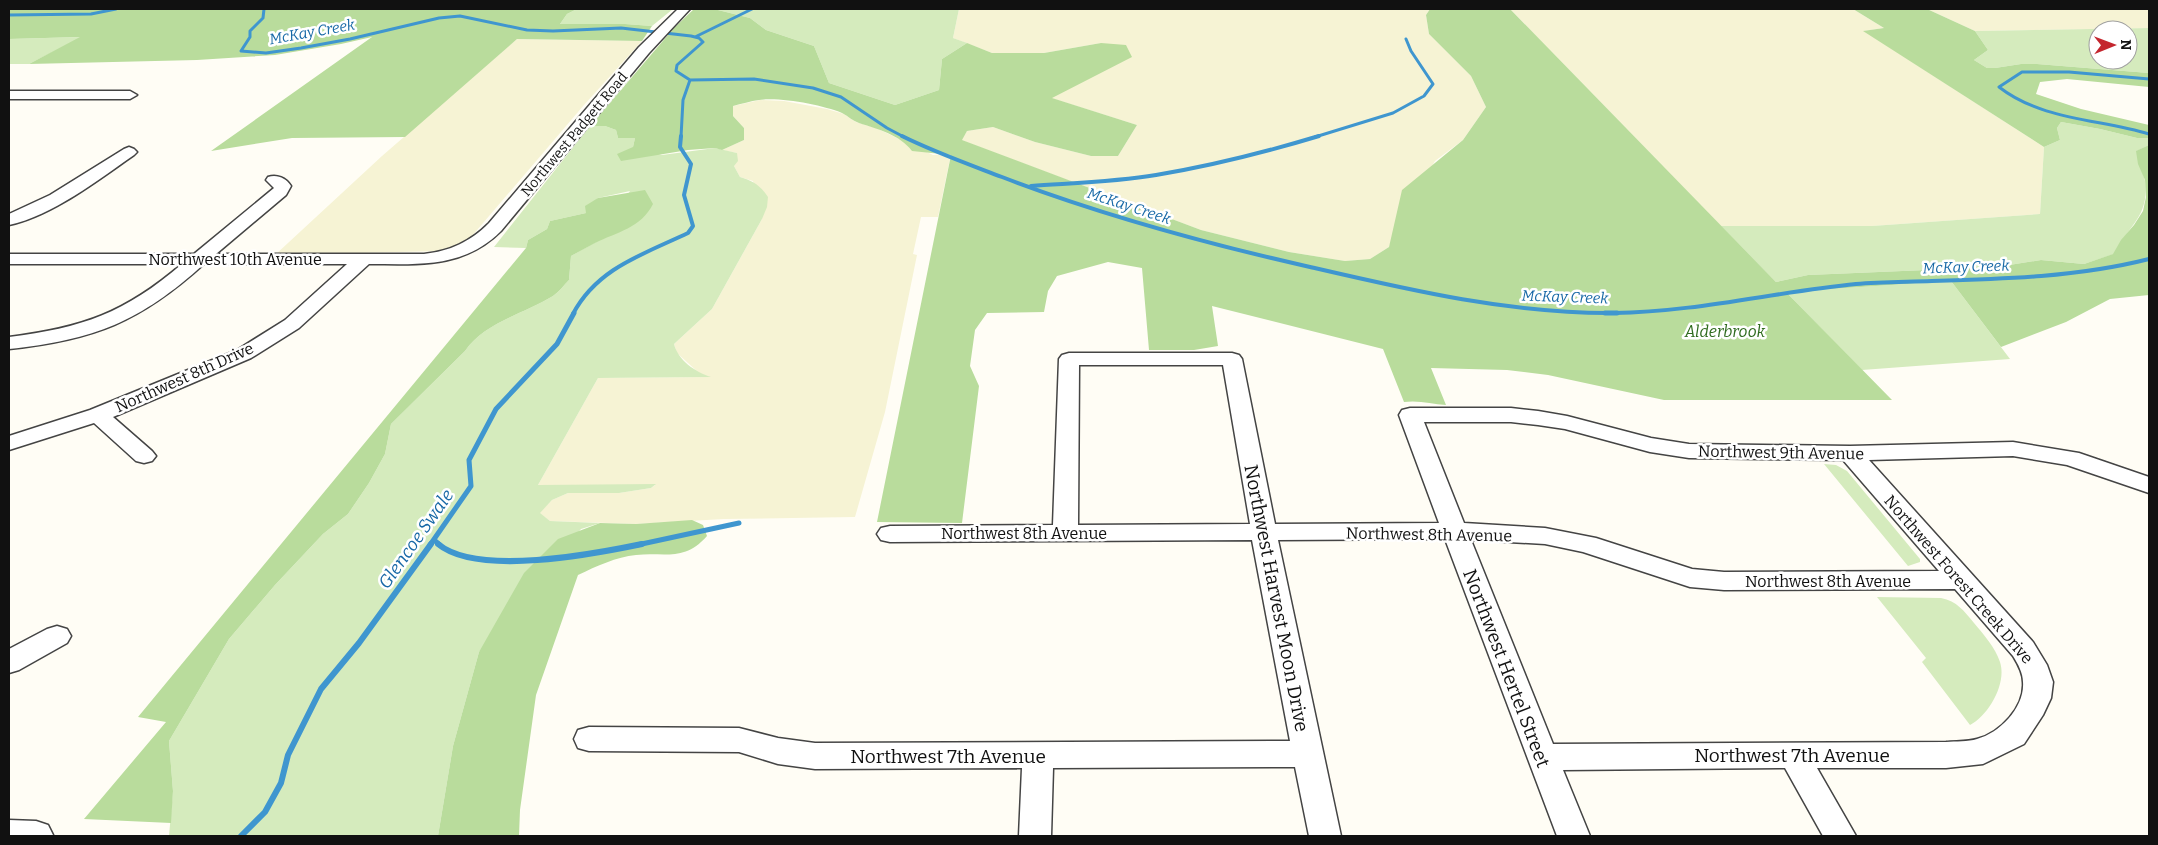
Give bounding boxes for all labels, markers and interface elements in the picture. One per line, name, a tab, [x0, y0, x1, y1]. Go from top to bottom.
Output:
water label: McKay Creek	[268, 15, 357, 48]
north arrow	[2088, 20, 2138, 70]
text: N	[2117, 39, 2134, 51]
street label: Northwest Padgett Road	[518, 69, 631, 200]
water label: McKay Creek	[1085, 184, 1174, 228]
street label: Northwest 10th Avenue	[148, 250, 322, 269]
water label: McKay Creek	[1922, 256, 2011, 278]
water label: McKay Creek	[1521, 286, 1610, 308]
park label: Alderbrook	[1684, 322, 1766, 341]
street label: Northwest 8th Drive	[112, 338, 256, 417]
street label: Northwest 9th Avenue	[1698, 442, 1864, 463]
street label: Northwest Harvest Moon Drive	[1239, 463, 1314, 734]
water label: Glencoe Swale	[374, 485, 458, 593]
street label: Northwest Forest Creek Drive	[1880, 491, 2037, 667]
street label: Northwest 8th Avenue	[941, 524, 1107, 543]
street label: Northwest 8th Avenue	[1346, 524, 1512, 545]
street label: Northwest Hertel Street	[1458, 566, 1555, 771]
street label: Northwest 8th Avenue	[1745, 572, 1911, 591]
street label: Northwest 7th Avenue	[1694, 744, 1890, 767]
street label: Northwest 7th Avenue	[850, 745, 1046, 768]

